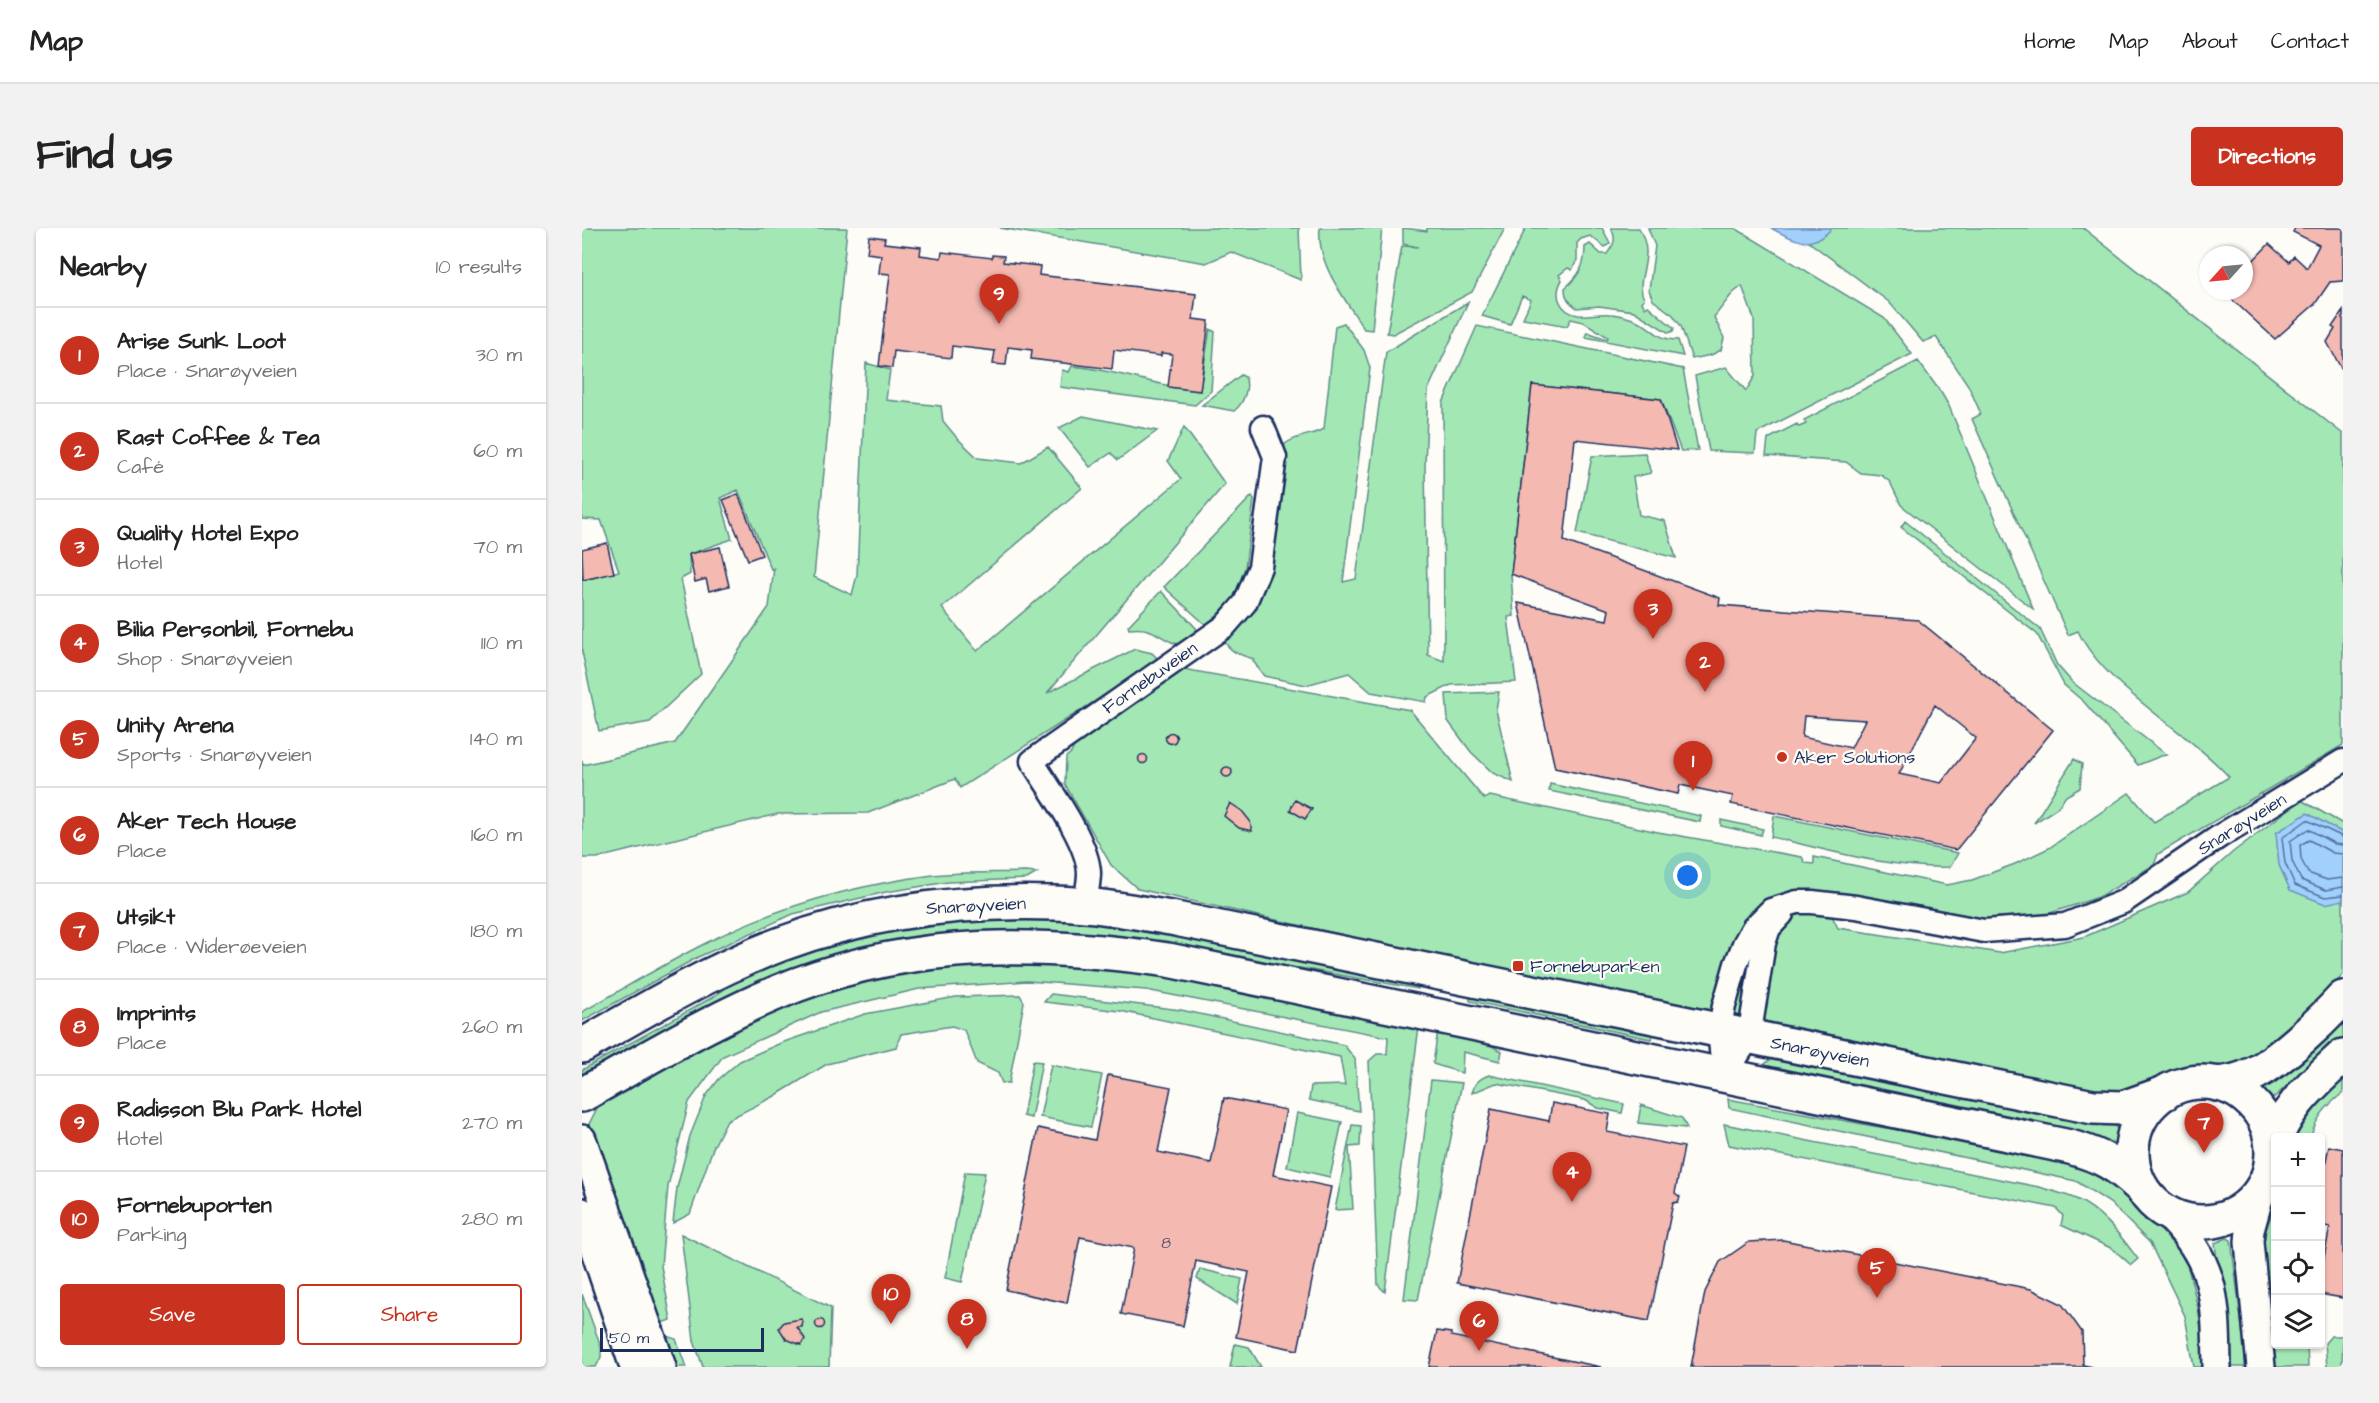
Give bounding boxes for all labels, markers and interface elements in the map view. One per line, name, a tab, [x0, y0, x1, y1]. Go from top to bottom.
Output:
text: Map	[30, 22, 83, 61]
text: Home	[2024, 27, 2076, 56]
text: Map	[2109, 27, 2149, 56]
text: About	[2182, 27, 2238, 56]
text: Contact	[2271, 27, 2349, 56]
text: Find us	[36, 127, 173, 185]
button: Directions	[2191, 127, 2343, 186]
north arrow	[2199, 246, 2253, 300]
text: Nearby	[60, 249, 147, 285]
text: 10 results	[435, 253, 522, 281]
pin: 9	[980, 274, 1018, 324]
text: Arise Sunk Loot	[117, 326, 286, 357]
text: 1	[78, 341, 81, 369]
text: 30 m	[476, 341, 522, 369]
text: Place · Snarøyveien	[117, 357, 297, 385]
text: Rast Coffee & Tea	[117, 422, 320, 453]
text: 2	[74, 437, 85, 465]
text: 60 m	[473, 437, 522, 465]
text: Café	[117, 453, 164, 481]
text: Quality Hotel Expo	[117, 518, 298, 549]
text: 3	[74, 533, 85, 561]
text: 70 m	[474, 533, 522, 561]
text: Hotel	[117, 549, 162, 577]
pin: 3	[1634, 590, 1672, 639]
text: Bilia Personbil, Fornebu	[117, 614, 353, 645]
text: 4	[73, 629, 86, 657]
text: 110 m	[481, 629, 522, 657]
street label: Fornebuveien	[1097, 636, 1203, 720]
pin: 2	[1686, 642, 1724, 692]
text: Shop · Snarøyveien	[117, 645, 292, 673]
text: Unity Arena	[117, 710, 234, 741]
text: 5	[72, 725, 87, 753]
text: 140 m	[470, 725, 522, 753]
text: Sports · Snarøyveien	[117, 741, 312, 769]
pin: 1	[1674, 742, 1712, 791]
place label: Aker Solutions	[1794, 745, 1915, 770]
marker: Aker Solutions	[1775, 750, 1789, 764]
street label: Snarøyveien	[2193, 787, 2292, 862]
text: Aker Tech House	[117, 806, 297, 837]
text: 6	[73, 821, 86, 849]
text: 160 m	[471, 821, 522, 849]
text: Place	[117, 837, 167, 865]
your location	[1673, 861, 1702, 890]
street label: Snarøyveien	[925, 891, 1027, 922]
text: Utsikt	[117, 902, 175, 933]
text: 7	[73, 917, 86, 945]
text: 180 m	[470, 917, 522, 945]
text: Place · Widerøeveien	[117, 933, 306, 961]
place label: Fornebuparken	[1530, 954, 1659, 979]
marker: Fornebuparken	[1511, 959, 1525, 973]
text: Imprints	[117, 998, 196, 1029]
text: 8	[73, 1013, 86, 1041]
text: 260 m	[462, 1013, 522, 1041]
text: Place	[117, 1029, 167, 1057]
street label: Snarøyveien	[1768, 1030, 1872, 1075]
text: Radisson Blu Park Hotel	[117, 1094, 361, 1125]
pin: 7	[2184, 1104, 2224, 1153]
text: 9	[74, 1109, 85, 1137]
text: 270 m	[462, 1109, 522, 1137]
text: Hotel	[117, 1125, 162, 1153]
map controls	[2271, 1133, 2325, 1349]
button: +	[2271, 1133, 2325, 1187]
pin: 4	[1552, 1152, 1592, 1202]
button: −	[2271, 1187, 2325, 1241]
text: Fornebuporten	[117, 1190, 272, 1221]
text: 10	[72, 1205, 87, 1233]
text: 280 m	[461, 1205, 522, 1233]
text: Parking	[117, 1221, 187, 1249]
house number: 8	[1161, 1233, 1171, 1254]
button: locate	[2271, 1241, 2325, 1295]
pin: 5	[1858, 1248, 1896, 1298]
pin: 10	[872, 1274, 910, 1324]
button: Save	[60, 1284, 285, 1345]
button: Share	[297, 1284, 522, 1345]
button: layers	[2271, 1295, 2325, 1349]
pin: 8	[948, 1300, 986, 1349]
pin: 6	[1460, 1302, 1498, 1351]
scale bar	[600, 1325, 764, 1352]
text: 50 m	[609, 1327, 649, 1349]

